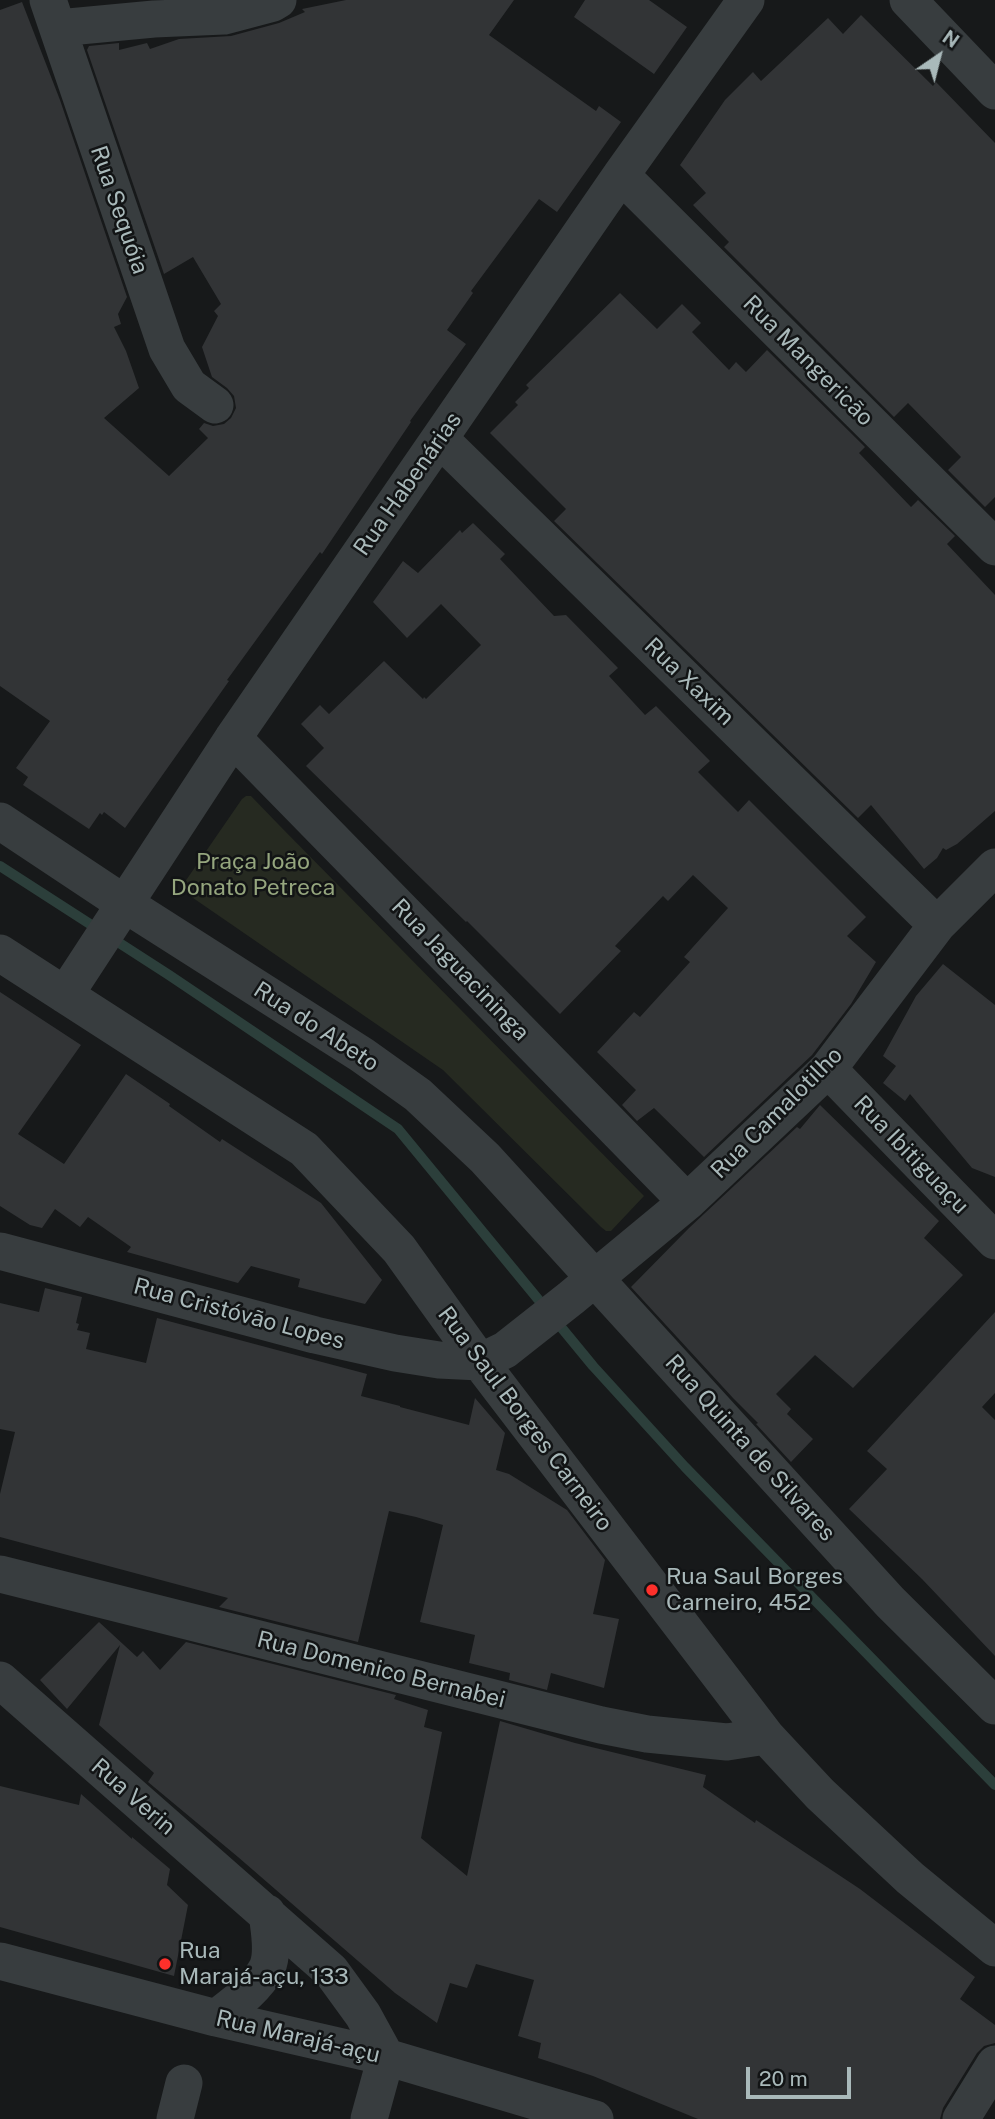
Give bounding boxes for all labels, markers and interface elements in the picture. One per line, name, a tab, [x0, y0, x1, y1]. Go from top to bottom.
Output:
north arrow	[904, 21, 974, 91]
text: N	[939, 26, 963, 52]
street label: Rua Sequóia	[84, 142, 154, 278]
street label: Rua Mangericão	[737, 290, 879, 432]
street label: Rua Habenárias	[348, 407, 468, 561]
street label: Rua Xaxim	[638, 632, 740, 732]
park label: Praça João Donato Petreca	[171, 848, 335, 902]
street label: Rua Jaguacininga	[385, 894, 535, 1046]
street label: Rua do Abeto	[248, 976, 384, 1078]
street label: Rua Camalotilho	[705, 1041, 849, 1185]
street label: Rua Ibitiguaçu	[848, 1090, 974, 1220]
street label: Rua Cristóvão Lopes	[131, 1273, 347, 1355]
street label: Rua Saul Borges Carneiro	[432, 1301, 618, 1537]
street label: Rua Quinta de Silvares	[659, 1349, 841, 1547]
place label: Rua Saul Borges Carneiro, 452	[666, 1563, 843, 1617]
marker: Rua Saul Borges Carneiro, 452	[644, 1582, 660, 1598]
street label: Rua Domenico Bernabei	[254, 1626, 508, 1714]
street label: Rua Verin	[85, 1753, 181, 1841]
place label: Rua Marajá-açu, 133	[179, 1937, 349, 1991]
marker: Rua Marajá-açu, 133	[157, 1956, 173, 1972]
street label: Rua Marajá-açu	[213, 2005, 383, 2069]
scale bar	[750, 2052, 855, 2096]
text: 20 m	[759, 2066, 808, 2091]

